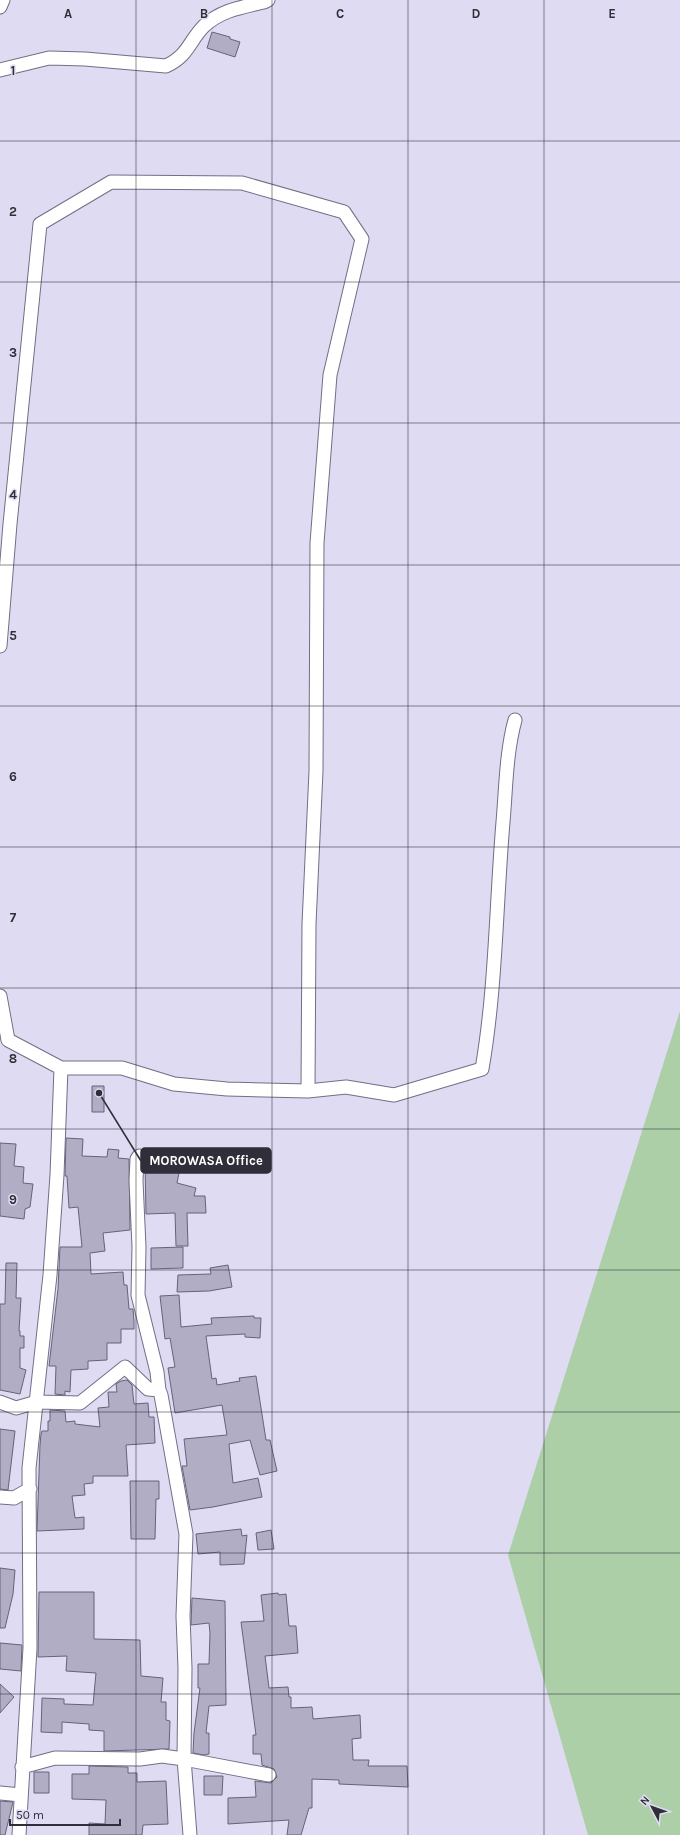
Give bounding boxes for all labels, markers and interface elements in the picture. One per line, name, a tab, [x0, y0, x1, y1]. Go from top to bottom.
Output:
text: A	[64, 6, 72, 21]
text: B	[200, 6, 208, 21]
text: C	[336, 6, 344, 21]
text: D	[472, 6, 481, 21]
text: E	[608, 6, 616, 21]
text: 1	[11, 63, 15, 78]
text: 2	[9, 204, 17, 219]
text: 3	[9, 345, 17, 360]
text: 4	[9, 487, 17, 502]
text: 5	[9, 628, 17, 643]
text: 6	[9, 769, 17, 784]
text: 7	[10, 910, 17, 925]
text: 8	[9, 1051, 17, 1066]
callout: MOROWASA Office	[141, 1148, 271, 1173]
text: MOROWASA Office	[149, 1153, 263, 1168]
text: 9	[9, 1192, 17, 1207]
north arrow	[632, 1787, 672, 1827]
text: N	[637, 1794, 652, 1808]
scale bar	[10, 1801, 120, 1827]
text: 50 m	[16, 1808, 44, 1822]

